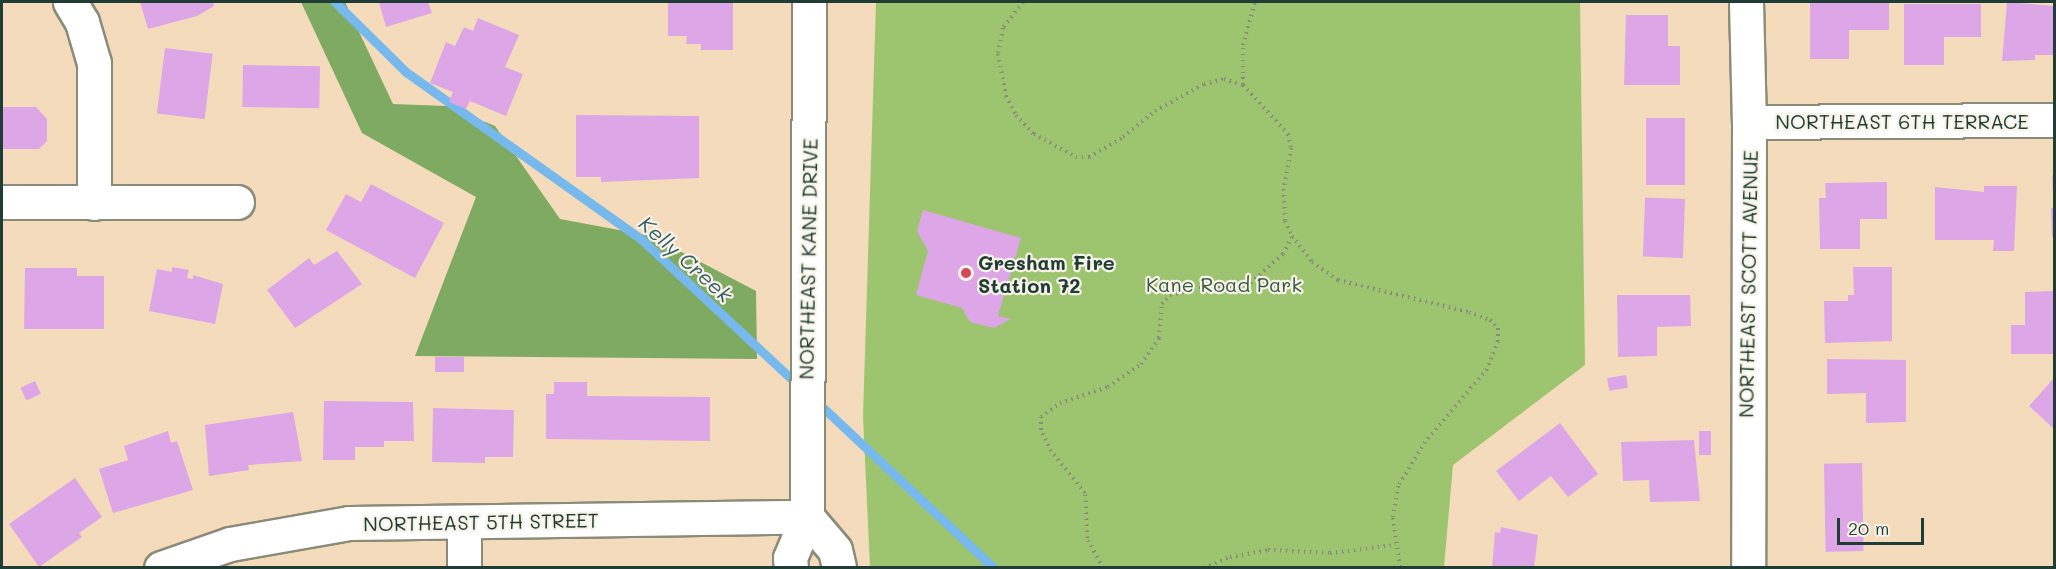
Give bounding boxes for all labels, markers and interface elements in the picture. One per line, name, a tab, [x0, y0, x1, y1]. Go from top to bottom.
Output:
street label: NORTHEAST 6TH TERRACE	[1775, 109, 2029, 133]
street label: NORTHEAST KANE DRIVE	[794, 138, 822, 380]
street label: NORTHEAST SCOTT AVENUE	[1734, 150, 1762, 418]
water label: Kelly Creek	[634, 211, 738, 307]
place label: Gresham Fire Station 72	[978, 250, 1115, 297]
marker: Gresham Fire Station 72	[959, 266, 973, 280]
park label: Kane Road Park	[1146, 272, 1302, 296]
scale bar	[1840, 506, 1927, 544]
street label: NORTHEAST 5TH STREET	[363, 508, 599, 536]
text: 20 m	[1848, 516, 1889, 540]

